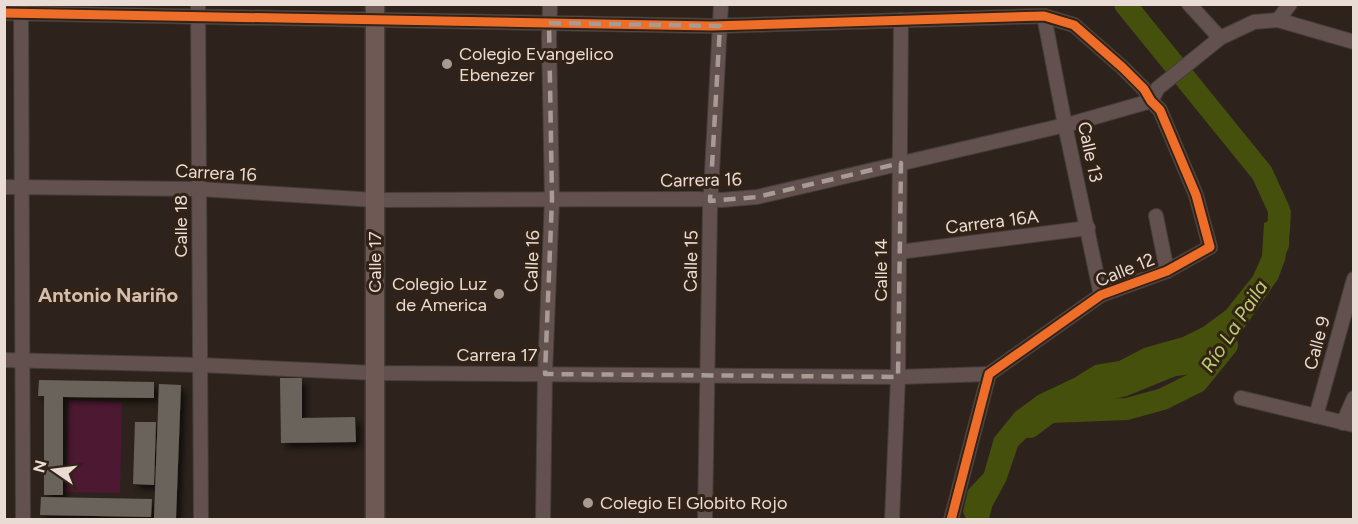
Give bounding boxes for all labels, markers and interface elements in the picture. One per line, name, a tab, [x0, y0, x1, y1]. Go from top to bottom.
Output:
place label: Colegio Evangelico Ebenezer	[459, 43, 614, 86]
marker: Colegio Evangelico Ebenezer	[440, 57, 454, 71]
street label: Calle 13	[1073, 120, 1107, 184]
street label: Carrera 16	[175, 160, 257, 186]
street label: Carrera 16	[660, 168, 742, 192]
street label: Calle 18	[170, 195, 192, 257]
street label: Carrera 16A	[944, 205, 1040, 239]
street label: Calle 16	[520, 230, 544, 292]
street label: Calle 15	[679, 230, 703, 292]
street label: Calle 17	[364, 231, 386, 293]
street label: Calle 14	[870, 239, 892, 301]
street label: Calle 12	[1092, 248, 1158, 292]
place label: Colegio Luz de America	[392, 273, 487, 316]
water label: Río La Paila	[1195, 275, 1273, 376]
district label: Antonio Nariño	[38, 283, 178, 307]
marker: Colegio Luz de America	[492, 287, 506, 301]
street label: Calle 9	[1299, 314, 1335, 372]
street label: Carrera 17	[457, 344, 538, 366]
north arrow	[24, 440, 84, 500]
text: N	[29, 458, 51, 475]
place label: Colegio El Globito Rojo	[600, 492, 787, 514]
marker: Colegio El Globito Rojo	[581, 496, 595, 510]

